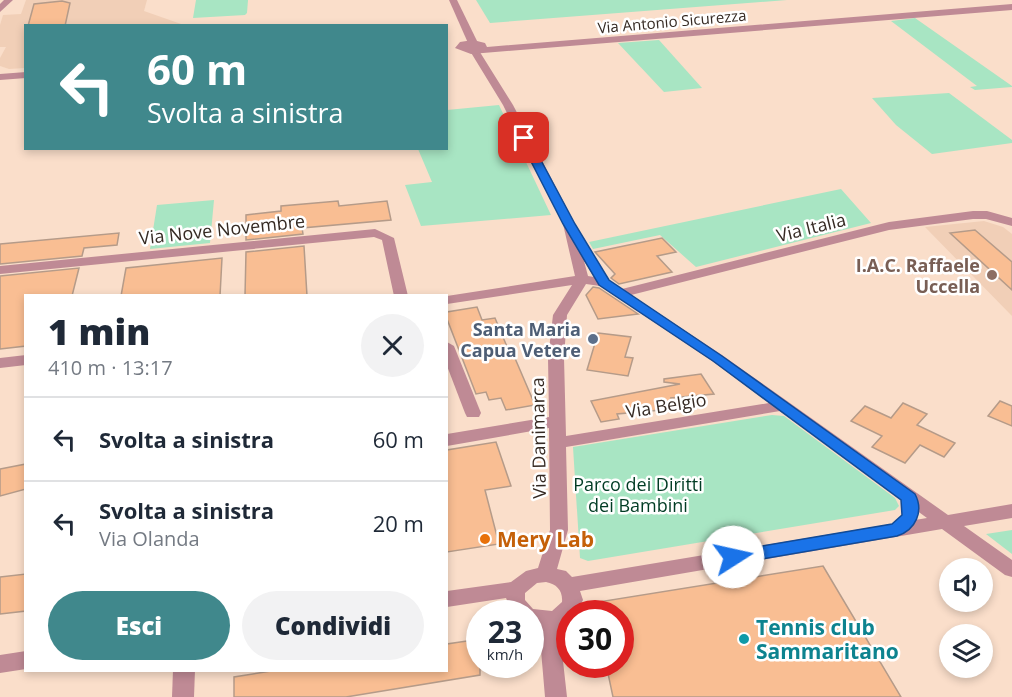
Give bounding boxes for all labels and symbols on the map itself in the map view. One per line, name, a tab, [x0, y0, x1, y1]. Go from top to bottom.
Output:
street label: Via Antonio Sicurezza	[597, 5, 747, 37]
pin	[498, 112, 549, 163]
street label: Via Italia	[774, 207, 848, 247]
street label: Via Nove Novembre	[138, 208, 306, 250]
place label: I.A.C. Raffaele Uccella	[856, 253, 980, 298]
marker: I.A.C. Raffaele Uccella	[985, 268, 999, 282]
place label: Santa Maria Capua Vetere	[460, 317, 581, 362]
marker: Santa Maria Capua Vetere	[586, 332, 600, 346]
street label: Via Danimarca	[525, 377, 551, 499]
street label: Via Belgio	[624, 387, 708, 423]
park label: Parco dei Diritti dei Bambini	[573, 472, 703, 517]
place label: Mery Lab	[497, 525, 594, 553]
position arrow	[701, 525, 765, 589]
marker: Mery Lab	[478, 532, 492, 546]
speed limit sign: 30	[556, 600, 634, 678]
place label: Tennis club Sammaritano	[756, 613, 899, 665]
marker: Tennis club Sammaritano	[737, 632, 751, 646]

